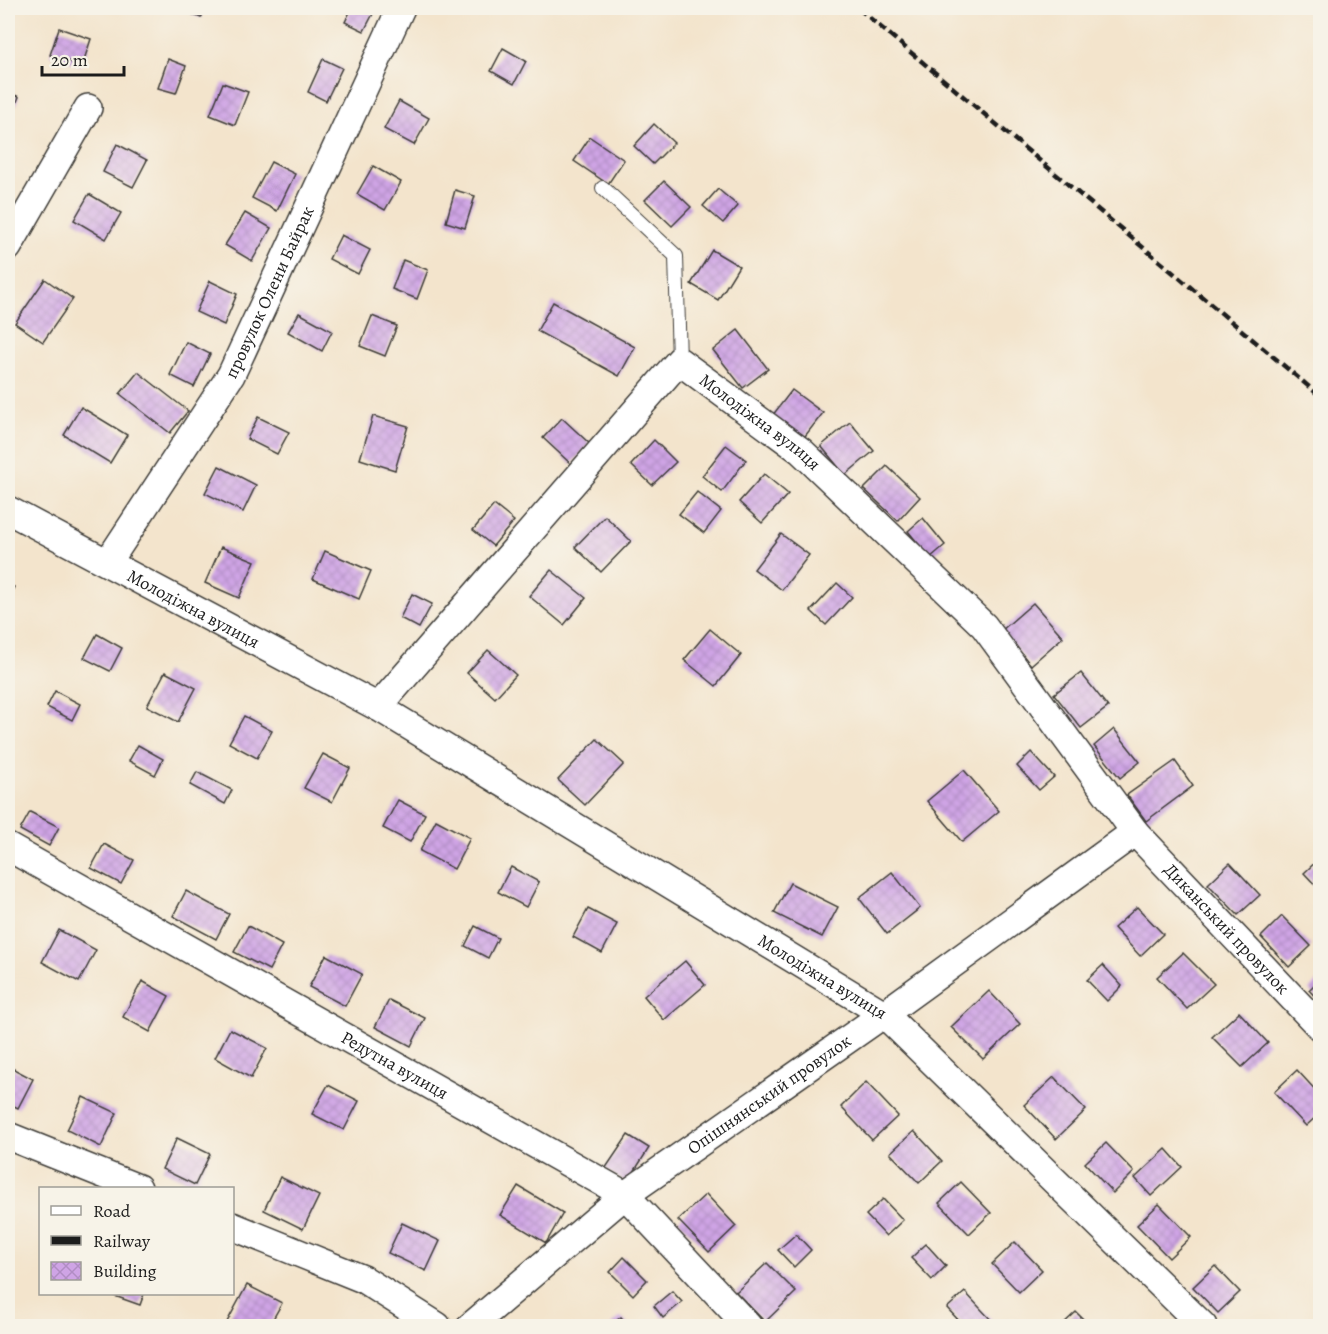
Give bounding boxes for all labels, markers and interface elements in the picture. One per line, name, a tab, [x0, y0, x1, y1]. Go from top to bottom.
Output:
scale bar	[42, 39, 124, 77]
text: 20 m	[51, 48, 88, 72]
street label: провулок Олени Байрак	[219, 202, 320, 382]
street label: Молодіжна вулиця	[694, 368, 826, 476]
street label: Молодіжна вулиця	[123, 564, 264, 654]
street label: Диканський провулок	[1159, 858, 1295, 999]
street label: Молодіжна вулиця	[753, 928, 891, 1025]
street label: Редутна вулиця	[337, 1025, 453, 1105]
street label: Опішнянський провулок	[682, 1029, 856, 1160]
legend	[39, 1187, 234, 1295]
text: Road	[93, 1199, 131, 1223]
text: Railway	[93, 1229, 151, 1253]
text: Building	[93, 1259, 157, 1283]

